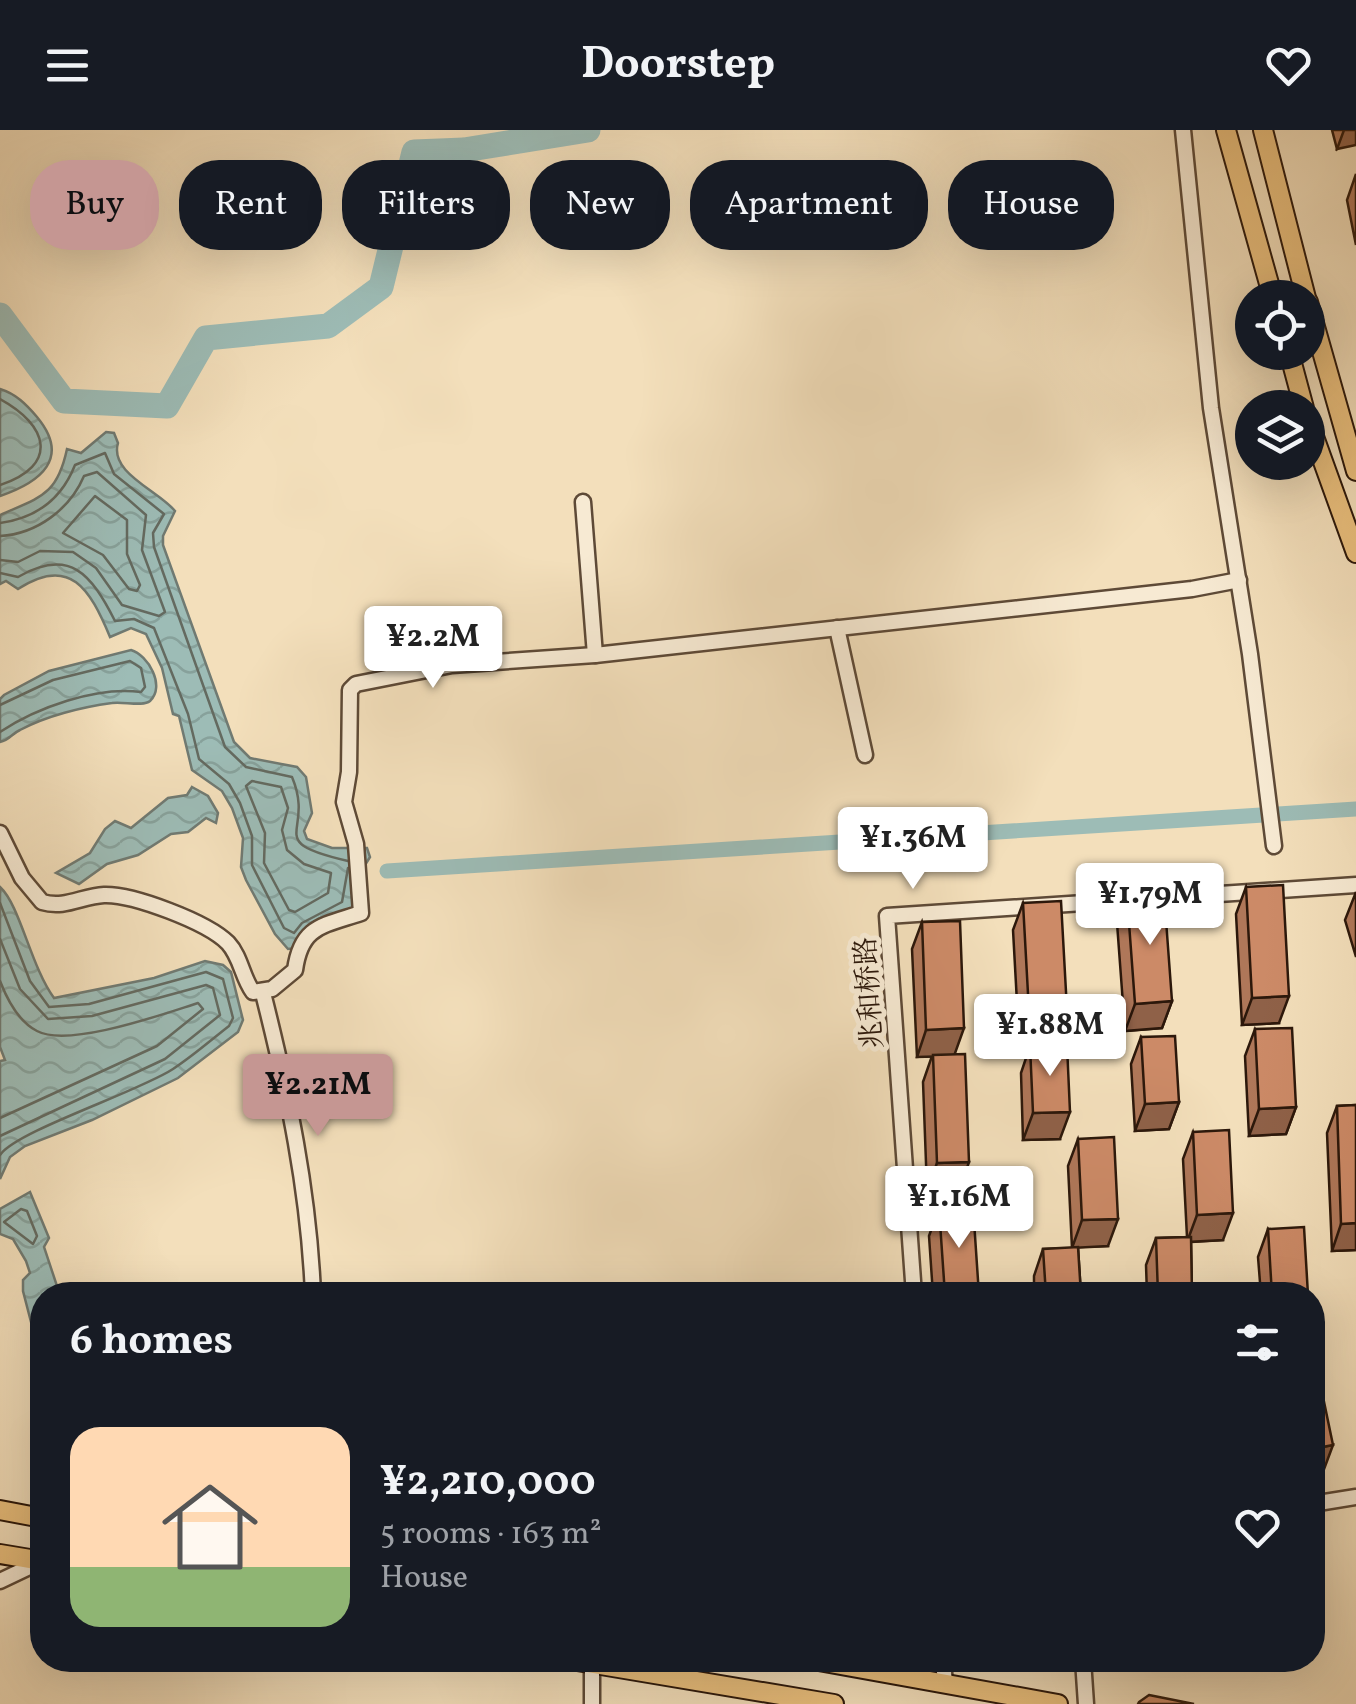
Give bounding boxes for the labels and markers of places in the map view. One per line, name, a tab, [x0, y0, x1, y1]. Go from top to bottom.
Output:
pin: ¥2.2M	[363, 606, 503, 691]
pin: ¥1.36M	[832, 807, 994, 892]
pin: ¥1.79M	[1069, 863, 1231, 948]
pin: ¥1.88M	[969, 994, 1131, 1079]
pin: ¥2.21M	[237, 1054, 399, 1139]
pin: ¥1.16M	[878, 1166, 1040, 1251]

